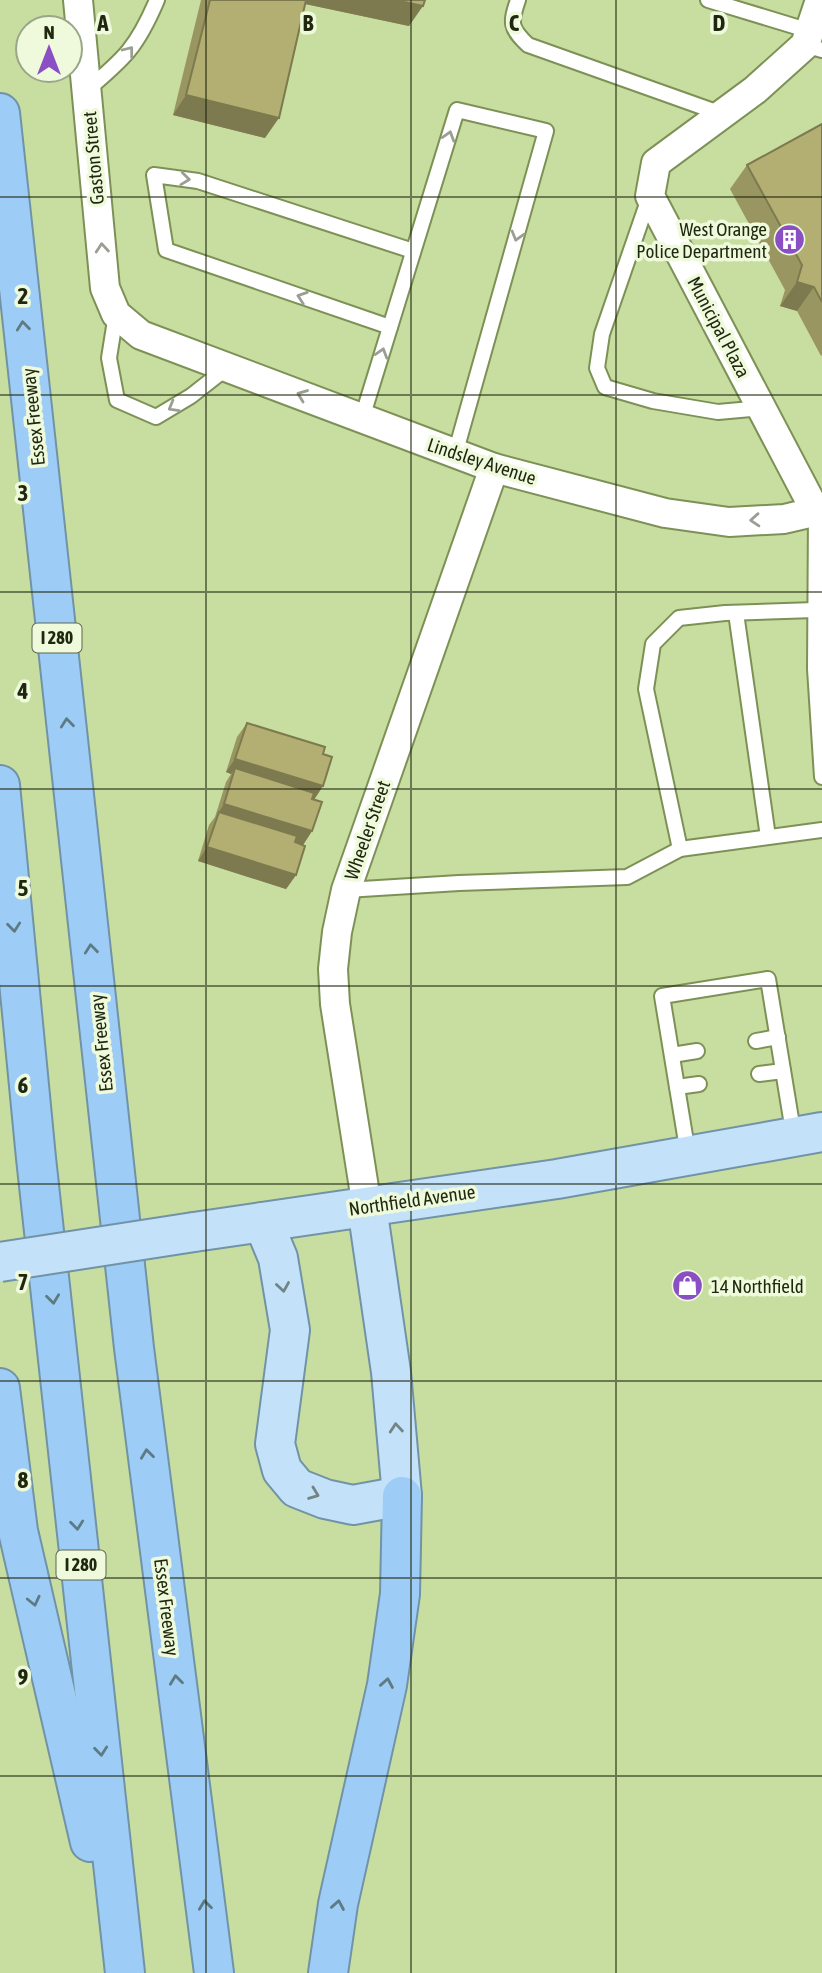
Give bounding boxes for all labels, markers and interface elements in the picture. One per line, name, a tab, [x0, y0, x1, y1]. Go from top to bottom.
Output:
text: A	[96, 10, 109, 36]
text: B	[303, 10, 314, 36]
text: C	[509, 10, 520, 36]
text: D	[713, 10, 726, 36]
north arrow	[14, 14, 84, 84]
text: N	[43, 21, 55, 43]
one-way arrow	[121, 46, 134, 58]
street label: Gaston Street	[78, 111, 108, 205]
one-way arrow	[441, 130, 456, 142]
one-way arrow	[180, 172, 191, 187]
place label: West Orange Police Department	[636, 218, 767, 262]
building icon: West Orange Police Department	[773, 223, 807, 257]
one-way arrow	[510, 230, 525, 242]
one-way arrow	[94, 242, 109, 253]
street label: Municipal Plaza	[683, 273, 755, 381]
text: 2	[18, 283, 28, 309]
one-way arrow	[297, 291, 309, 305]
one-way arrow	[16, 321, 31, 332]
one-way arrow	[374, 347, 389, 359]
street label: Essex Freeway	[17, 367, 49, 467]
one-way arrow	[297, 390, 309, 404]
one-way arrow	[167, 399, 180, 412]
street label: Lindsley Avenue	[425, 433, 539, 489]
text: 3	[18, 480, 28, 506]
one-way arrow	[749, 513, 760, 528]
road number: I 280	[32, 624, 82, 652]
text: 4	[17, 678, 29, 704]
one-way arrow	[59, 717, 74, 729]
street label: Wheeler Street	[340, 777, 394, 883]
text: 5	[18, 875, 29, 901]
one-way arrow	[6, 921, 21, 932]
one-way arrow	[84, 943, 99, 954]
street label: Essex Freeway	[85, 993, 117, 1093]
text: 6	[18, 1072, 29, 1098]
street label: Northfield Avenue	[347, 1180, 477, 1220]
text: 7	[18, 1269, 28, 1295]
shop icon: 14 Northfield	[671, 1269, 705, 1303]
place label: 14 Northfield	[711, 1275, 804, 1297]
one-way arrow	[275, 1281, 290, 1293]
one-way arrow	[45, 1293, 60, 1305]
one-way arrow	[389, 1422, 404, 1433]
one-way arrow	[140, 1448, 155, 1460]
text: 8	[18, 1467, 29, 1493]
one-way arrow	[308, 1486, 320, 1500]
one-way arrow	[69, 1520, 84, 1531]
road number: I 280	[56, 1550, 106, 1580]
street label: Essex Freeway	[150, 1557, 184, 1657]
one-way arrow	[26, 1595, 40, 1607]
text: 9	[18, 1664, 29, 1690]
one-way arrow	[169, 1674, 184, 1686]
one-way arrow	[379, 1677, 394, 1689]
one-way arrow	[93, 1746, 108, 1757]
one-way arrow	[198, 1899, 213, 1911]
one-way arrow	[330, 1899, 345, 1911]

